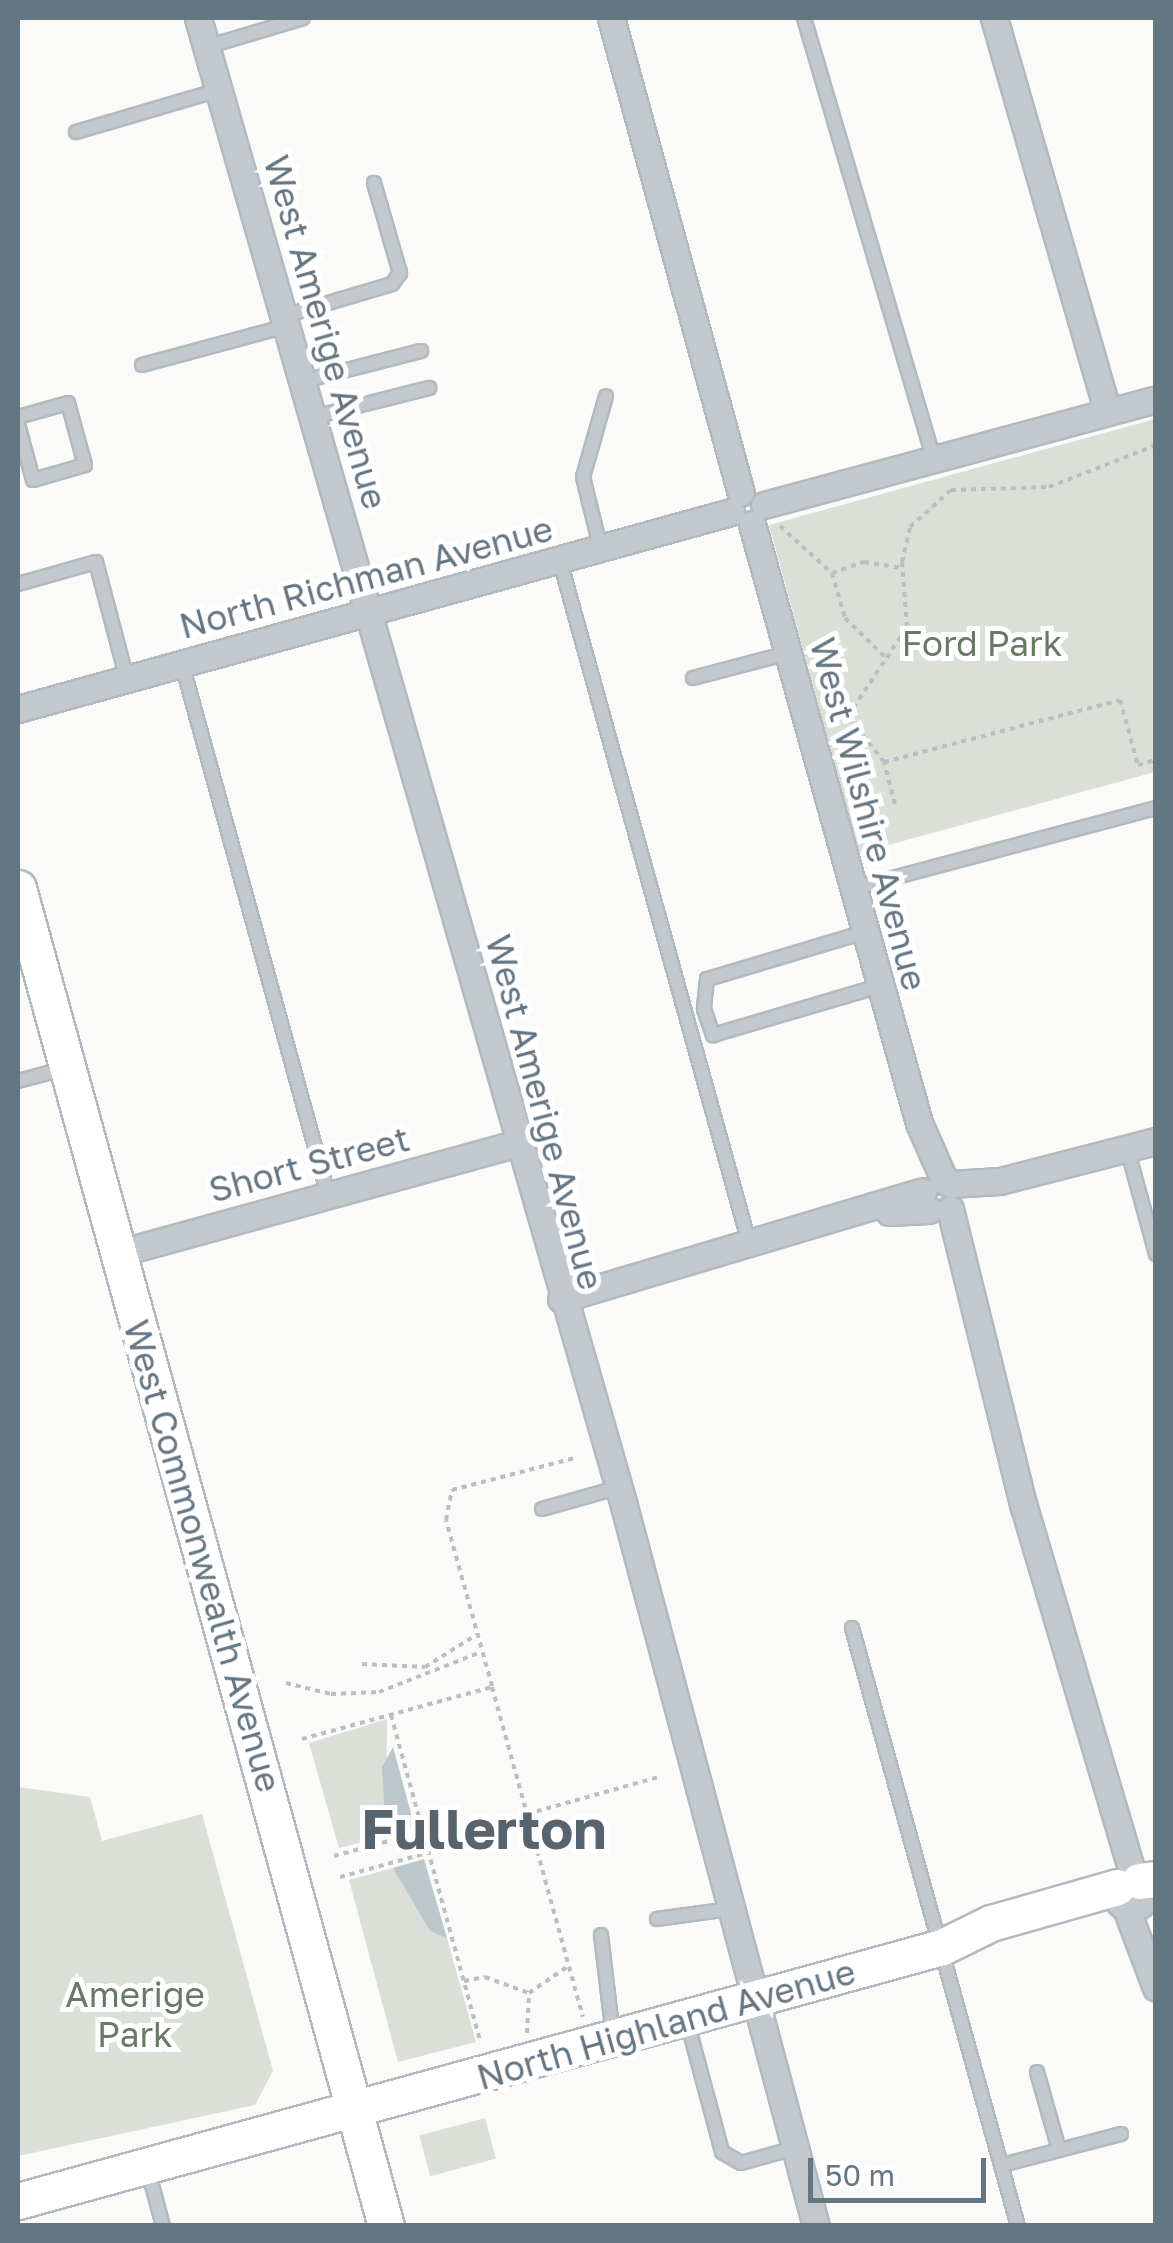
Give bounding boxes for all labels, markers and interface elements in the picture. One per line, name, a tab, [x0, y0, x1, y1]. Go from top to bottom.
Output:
street label: West Amerige Avenue	[255, 150, 397, 514]
street label: North Richman Avenue	[175, 507, 557, 647]
park label: Ford Park	[902, 622, 1062, 664]
street label: West Wilshire Avenue	[802, 633, 936, 995]
street label: West Amerige Avenue	[477, 930, 613, 1294]
street label: Short Street	[204, 1117, 414, 1211]
street label: West Commonwealth Avenue	[115, 1315, 291, 1797]
district label: Fullerton	[361, 1796, 607, 1862]
street label: North Highland Avenue	[472, 1950, 860, 2098]
park label: Amerige Park	[65, 1973, 205, 2055]
scale bar	[813, 2138, 990, 2200]
text: 50 m	[825, 2157, 895, 2193]

